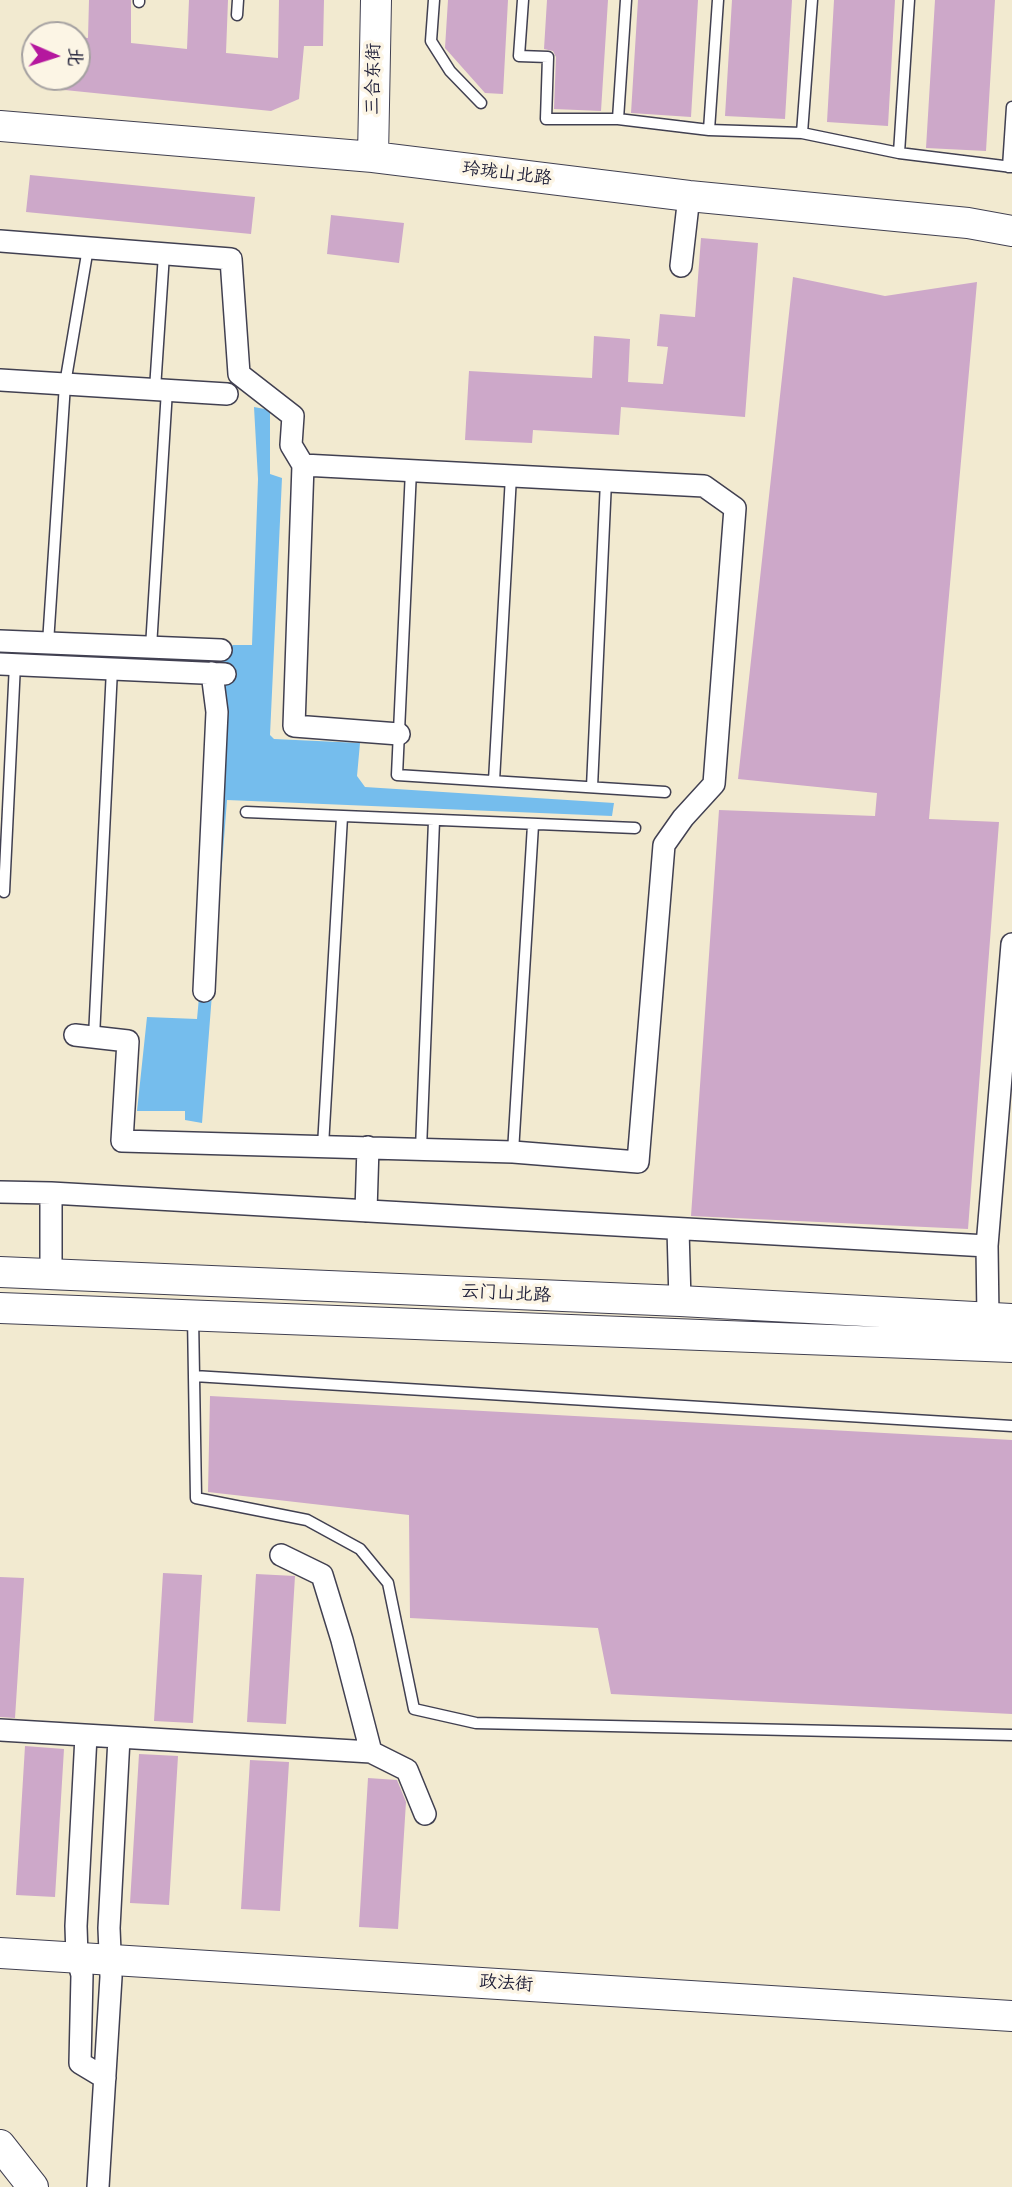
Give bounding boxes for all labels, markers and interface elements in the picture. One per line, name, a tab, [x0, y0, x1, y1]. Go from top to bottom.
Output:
north arrow	[21, 21, 91, 91]
street label: 三合东街	[363, 43, 385, 115]
text: 北	[62, 47, 87, 67]
street label: 玲珑山北路	[461, 158, 553, 190]
street label: 云门山北路	[460, 1281, 552, 1307]
street label: 政法街	[478, 1971, 534, 1997]

